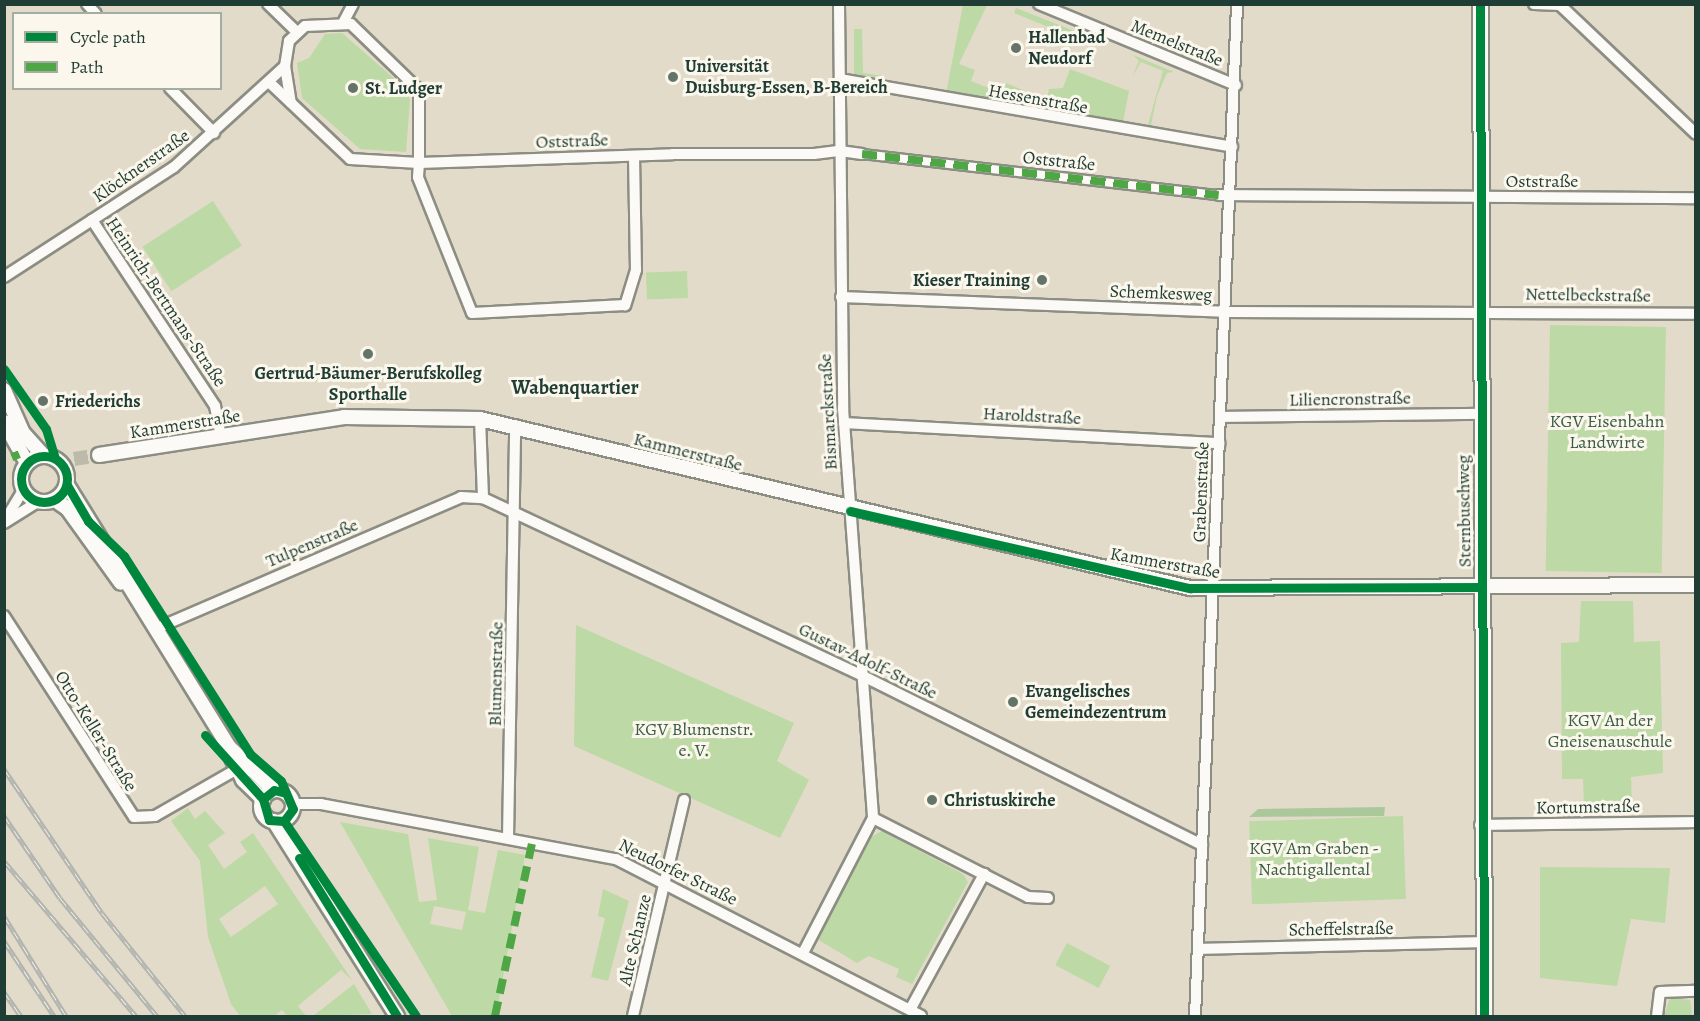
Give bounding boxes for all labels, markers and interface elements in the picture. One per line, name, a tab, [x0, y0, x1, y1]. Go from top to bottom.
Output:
legend	[12, 12, 222, 90]
street label: Memelstraße	[1128, 15, 1226, 71]
text: Cycle path	[70, 25, 146, 49]
place label: Hallenbad Neudorf	[1028, 27, 1105, 70]
marker: Hallenbad Neudorf	[1009, 41, 1023, 55]
text: Path	[70, 55, 104, 79]
place label: Universität Duisburg-Essen, B-Bereich	[685, 56, 888, 98]
marker: Universität Duisburg-Essen, B-Bereich	[666, 70, 680, 84]
place label: St. Ludger	[365, 77, 443, 99]
street label: Hessenstraße	[987, 80, 1089, 118]
marker: St. Ludger	[346, 81, 360, 95]
street label: Klöcknerstraße	[89, 125, 193, 207]
street label: Oststraße	[535, 129, 609, 153]
street label: Oststraße	[1022, 146, 1096, 176]
street label: Oststraße	[1506, 170, 1578, 192]
street label: Heinrich-Bertmans-Straße	[101, 213, 231, 391]
place label: Kieser Training	[913, 269, 1030, 291]
marker: Kieser Training	[1035, 273, 1049, 287]
street label: Schemkesweg	[1109, 280, 1213, 306]
street label: Nettelbeckstraße	[1525, 283, 1651, 307]
marker: Gertrud-Bäumer-Berufskolleg Sporthalle	[361, 347, 375, 361]
street label: Bismarckstraße	[814, 353, 842, 471]
place label: Gertrud-Bäumer-Berufskolleg Sporthalle	[254, 363, 482, 406]
district label: Wabenquartier	[511, 375, 639, 399]
street label: Liliencronstraße	[1289, 387, 1411, 411]
place label: Friederichs	[55, 390, 141, 412]
marker: Friederichs	[36, 394, 50, 408]
street label: Haroldstraße	[982, 403, 1082, 429]
street label: Kammerstraße	[128, 405, 242, 443]
park label: KGV Eisenbahn Landwirte	[1550, 411, 1664, 454]
street label: Kammerstraße	[631, 428, 745, 476]
street label: Grabenstraße	[1188, 441, 1214, 543]
street label: Sternbuschweg	[1452, 455, 1476, 567]
street label: Tulpenstraße	[263, 514, 361, 572]
street label: Kammerstraße	[1108, 543, 1222, 583]
street label: Gustav-Adolf-Straße	[795, 618, 941, 704]
street label: Blumenstraße	[484, 621, 508, 727]
street label: Otto-Keller-Straße	[50, 667, 142, 795]
place label: Evangelisches Gemeindezentrum	[1025, 681, 1167, 724]
marker: Evangelisches Gemeindezentrum	[1006, 695, 1020, 709]
park label: KGV An der Gneisenauschule	[1548, 710, 1672, 752]
park label: KGV Blumenstr. e. V.	[634, 719, 754, 762]
place label: Christuskirche	[944, 789, 1056, 811]
marker: Christuskirche	[925, 793, 939, 807]
street label: Kortumstraße	[1536, 795, 1640, 819]
street label: Neudorfer Straße	[615, 834, 741, 910]
park label: KGV Am Graben - Nachtigallental	[1249, 838, 1379, 880]
street label: Alte Schanze	[614, 892, 656, 988]
street label: Scheffelstraße	[1288, 917, 1394, 941]

